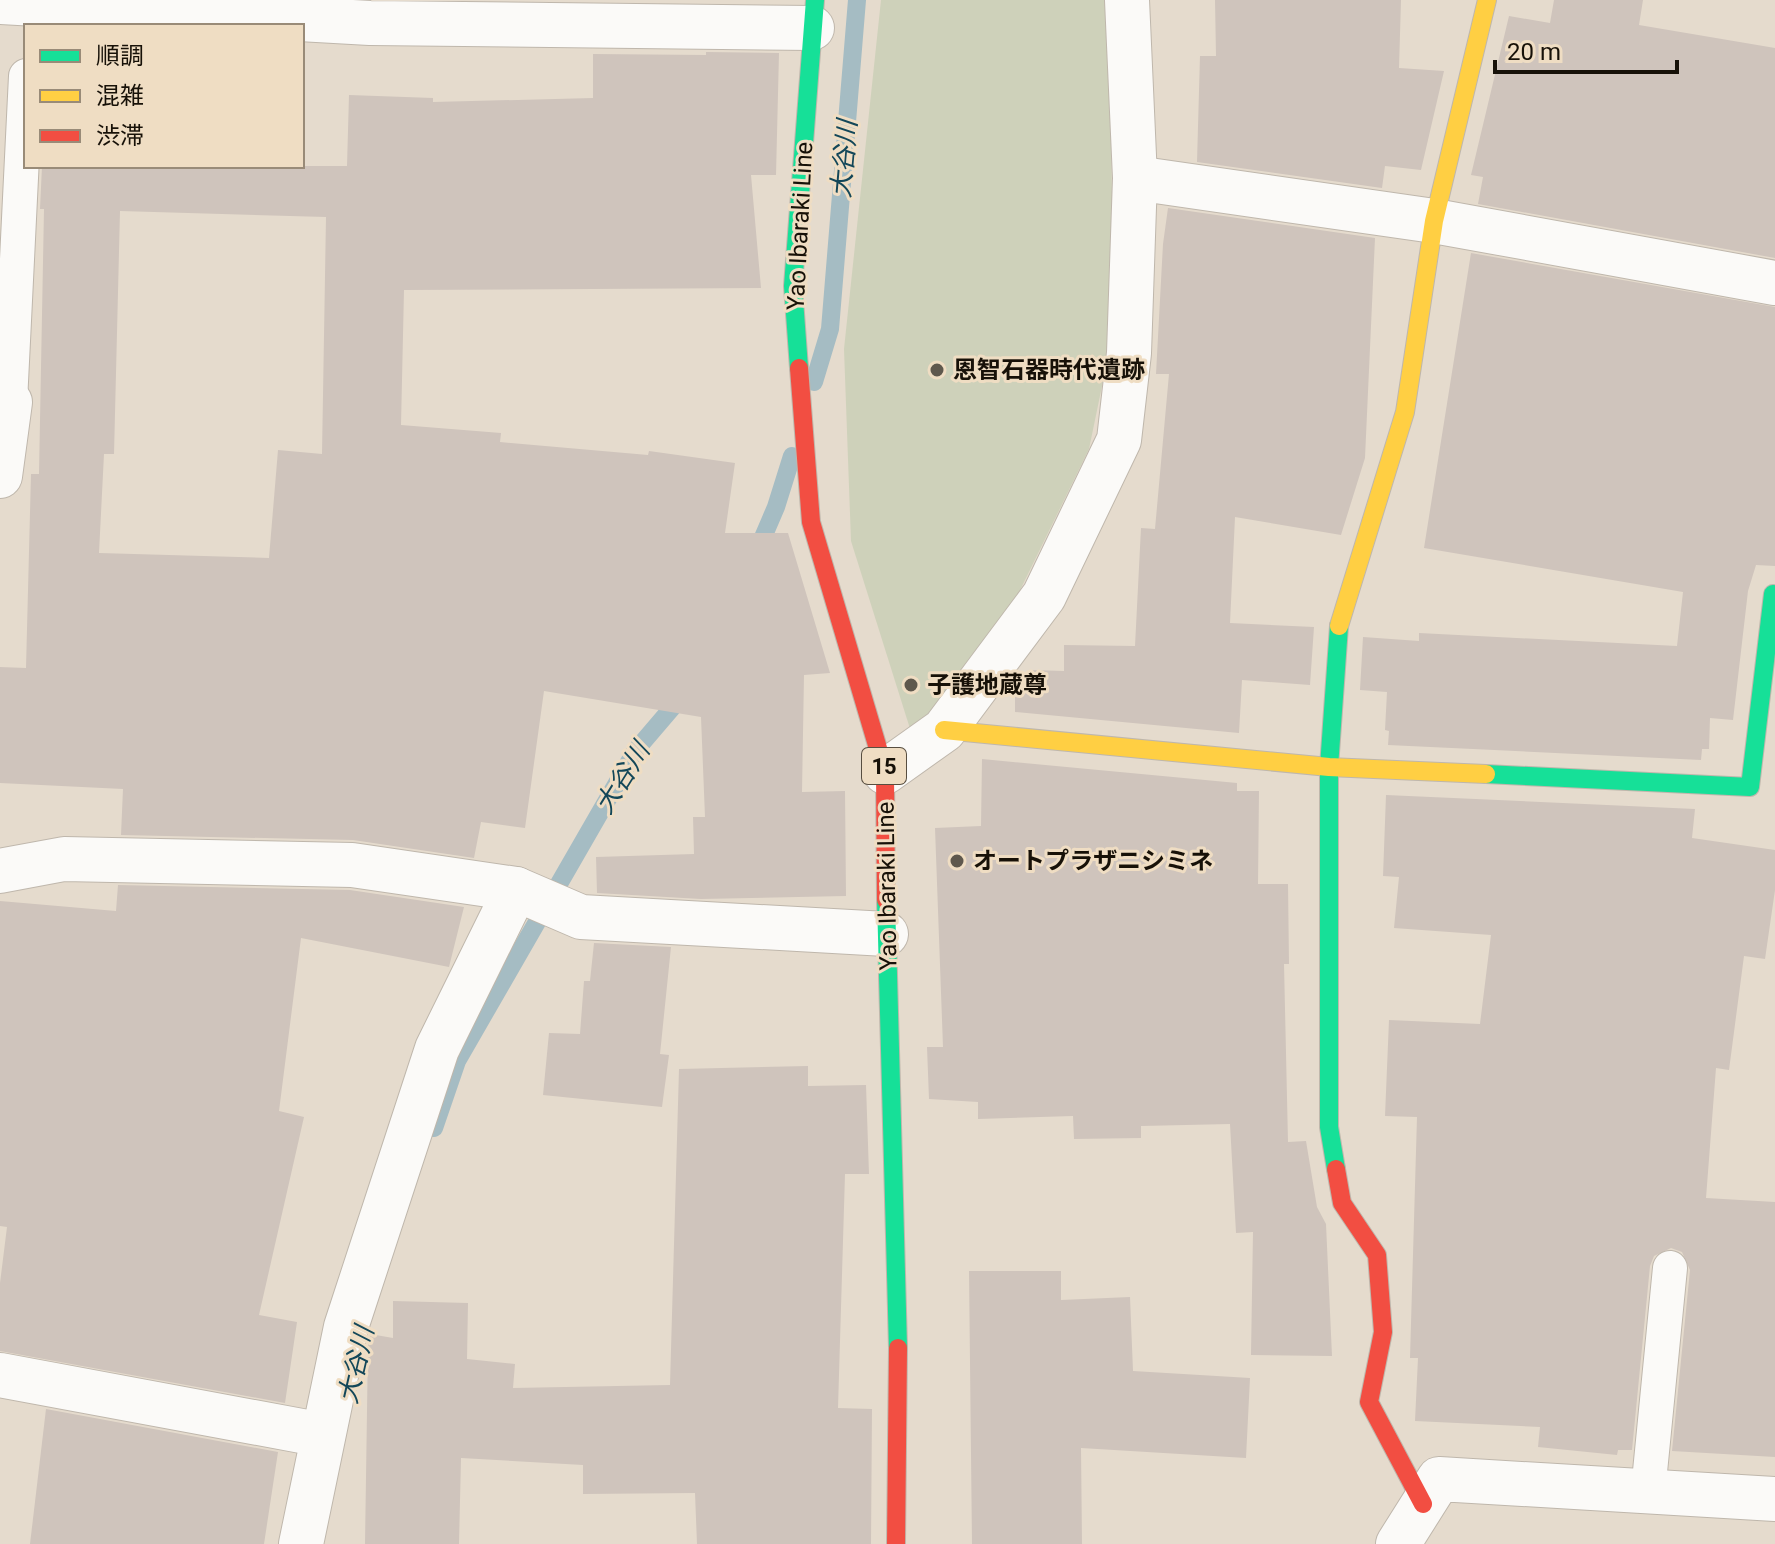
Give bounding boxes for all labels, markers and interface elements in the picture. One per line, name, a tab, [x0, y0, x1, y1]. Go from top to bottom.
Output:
legend	[24, 24, 304, 168]
scale bar	[1495, 24, 1677, 74]
text: 20 m	[1507, 38, 1561, 66]
text: 順調	[96, 42, 144, 70]
text: 混雑	[96, 82, 144, 110]
water label: 大谷川	[826, 116, 863, 199]
text: 渋滞	[96, 122, 144, 150]
street label: Yao Ibaraki Line	[782, 141, 818, 311]
place label: 恩智石器時代遺跡	[953, 356, 1145, 384]
marker: 恩智石器時代遺跡	[928, 361, 946, 379]
place label: 子護地蔵尊	[927, 671, 1047, 699]
marker: 子護地蔵尊	[902, 676, 920, 694]
water label: 大谷川	[589, 734, 657, 819]
road number: 15	[862, 748, 906, 784]
street label: Yao Ibaraki Line	[872, 801, 902, 971]
place label: オートプラザニシミネ	[973, 847, 1213, 875]
marker: オートプラザニシミネ	[948, 852, 966, 870]
water label: 大谷川	[333, 1321, 380, 1406]

